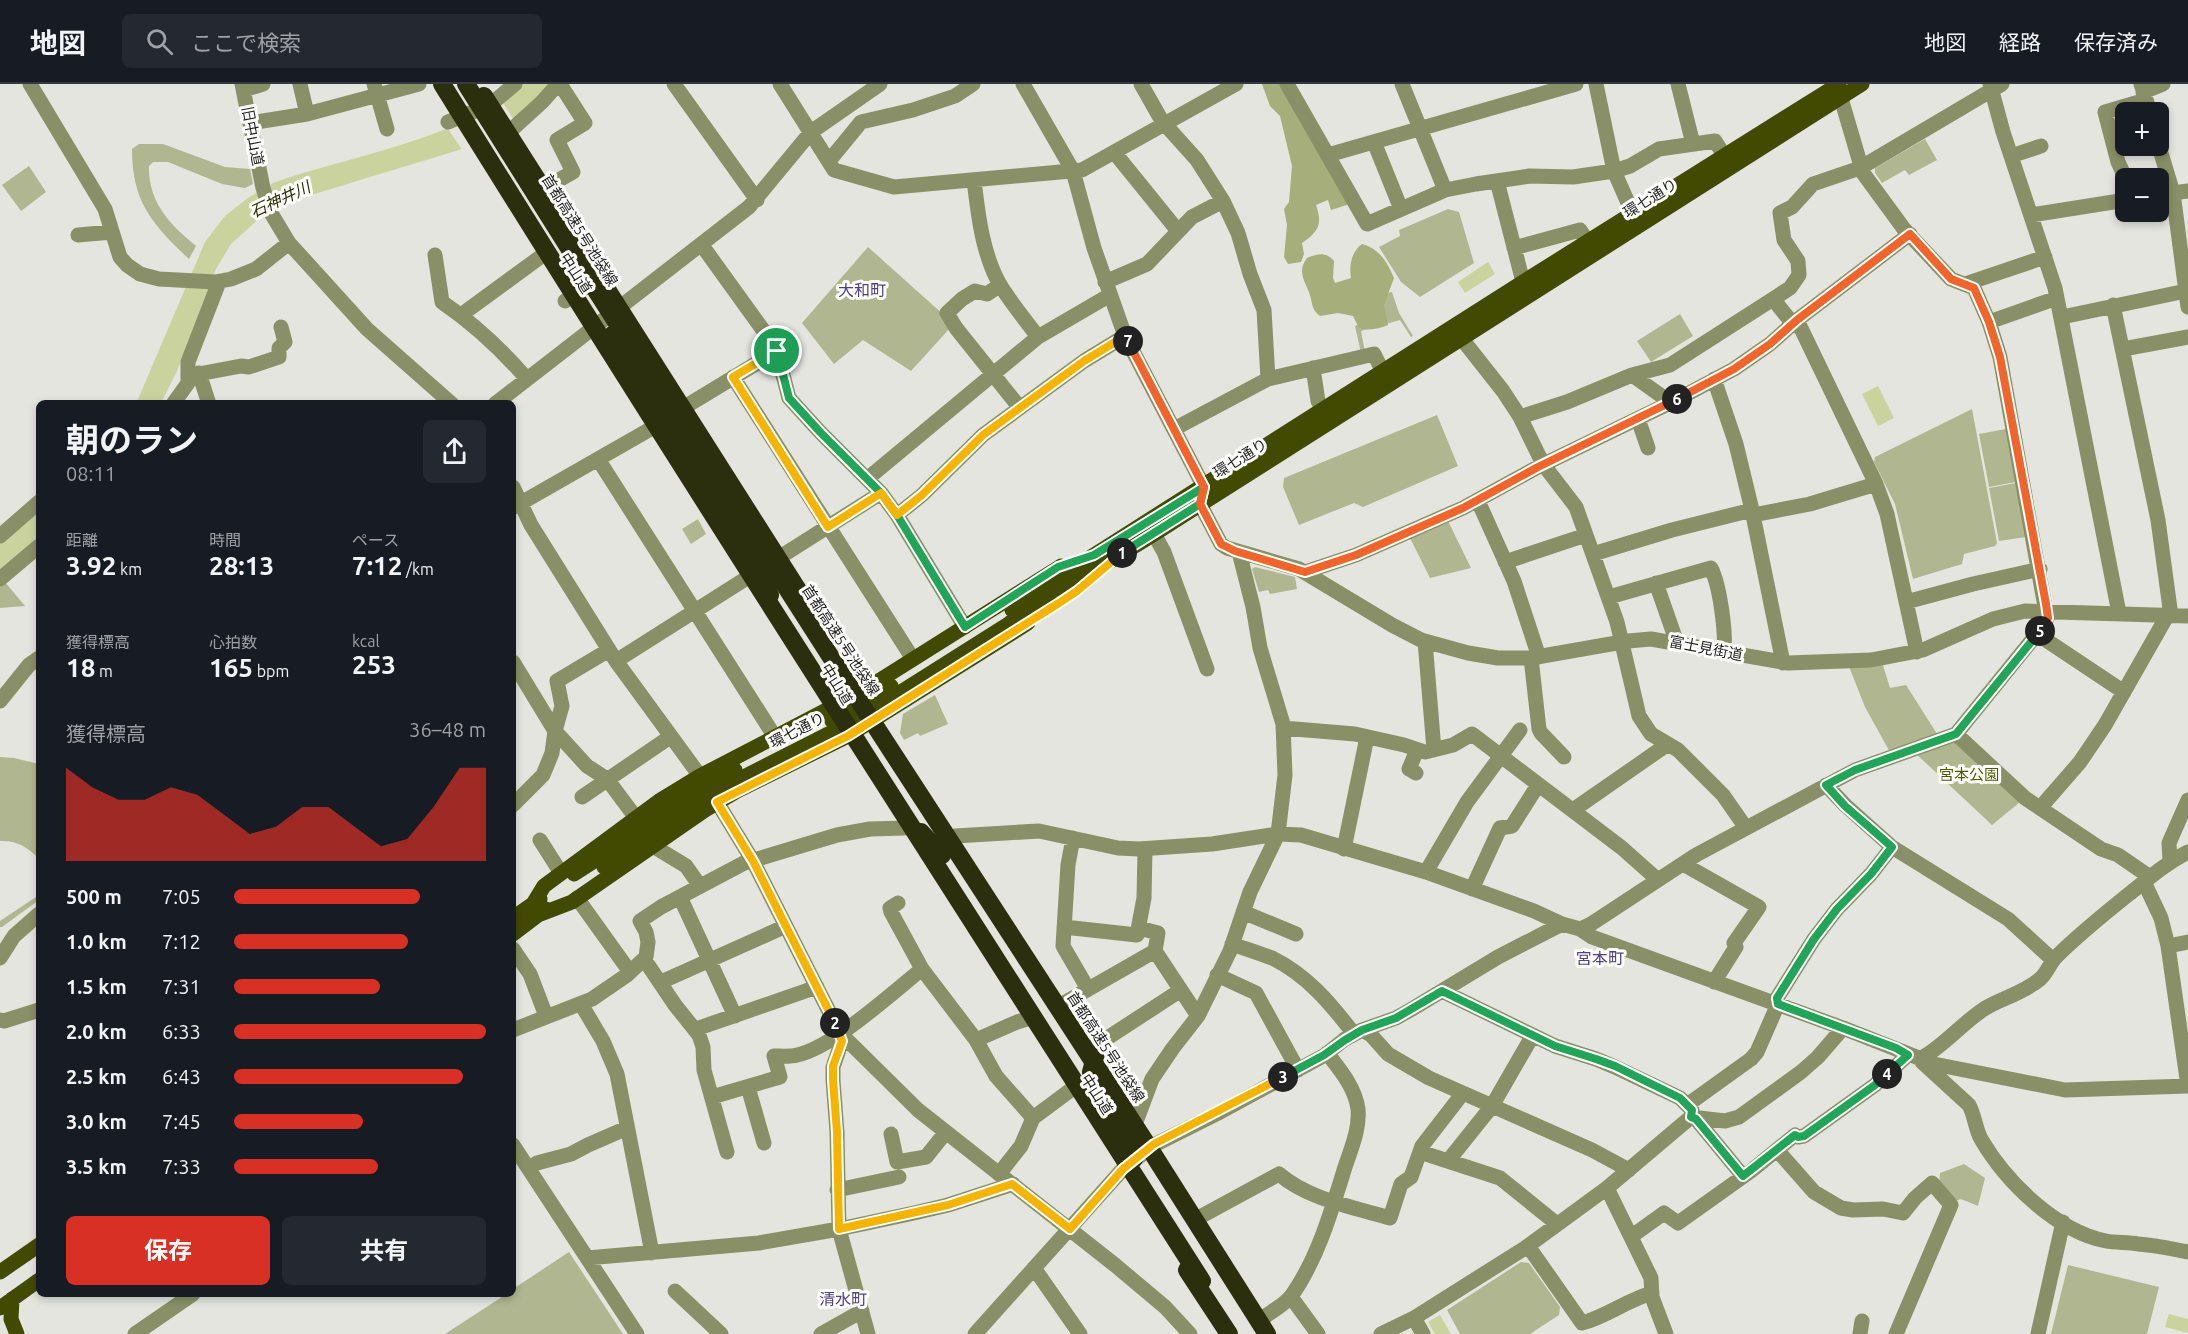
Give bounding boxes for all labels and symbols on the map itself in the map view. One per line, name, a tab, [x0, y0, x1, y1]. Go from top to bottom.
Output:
street label: 旧中山道	[239, 105, 267, 167]
street label: 首都高速5号池袋線	[539, 171, 621, 289]
street label: 環七通り	[1620, 175, 1680, 221]
water label: 石神井川	[247, 176, 315, 221]
street label: 中山道	[557, 249, 595, 297]
district label: 大和町	[838, 281, 886, 299]
pin	[751, 325, 802, 376]
pin: 7	[1113, 326, 1143, 356]
pin: 6	[1662, 384, 1692, 414]
street label: 環七通り	[1210, 435, 1270, 481]
pin: 1	[1107, 538, 1137, 568]
street label: 首都高速5号池袋線	[799, 581, 883, 699]
pin: 5	[2025, 616, 2055, 646]
street label: 富士見街道	[1668, 632, 1744, 664]
street label: 中山道	[818, 660, 856, 708]
street label: 環七通り	[766, 709, 828, 751]
park label: 宮本公園	[1939, 766, 1999, 783]
district label: 宮本町	[1576, 949, 1624, 967]
street label: 首都高速5号池袋線	[1064, 988, 1148, 1106]
pin: 2	[820, 1008, 850, 1038]
pin: 4	[1872, 1059, 1902, 1089]
pin: 3	[1268, 1062, 1298, 1092]
street label: 中山道	[1078, 1070, 1116, 1118]
district label: 清水町	[819, 1290, 867, 1308]

